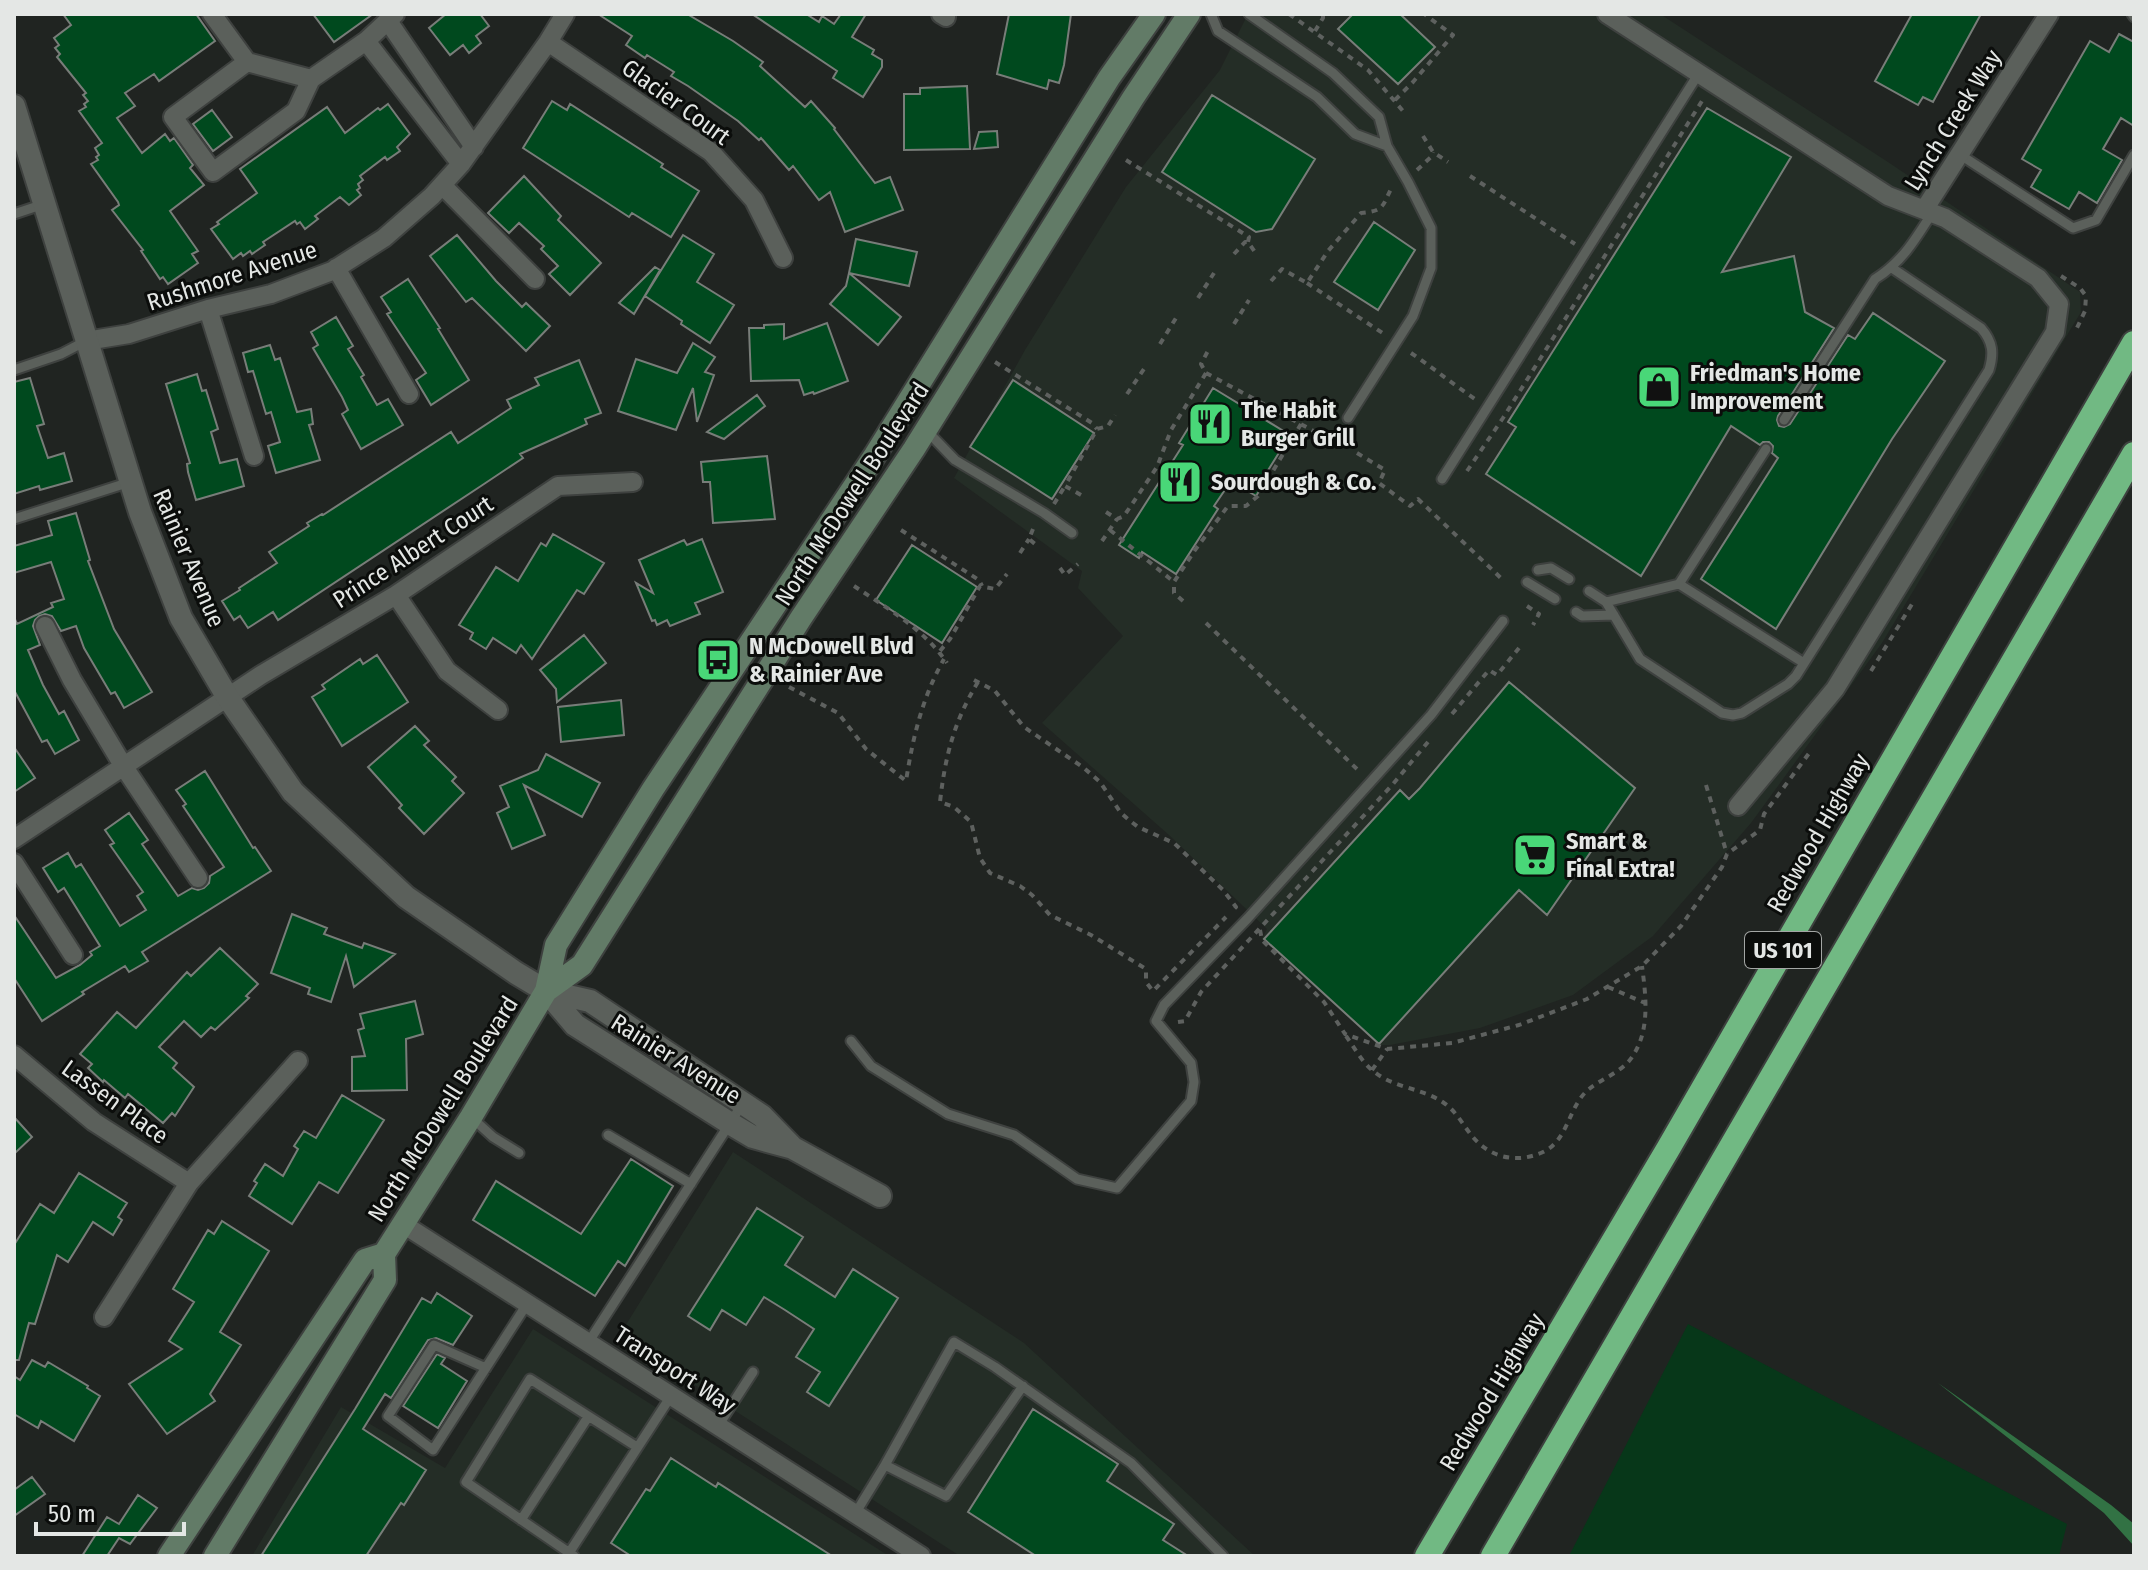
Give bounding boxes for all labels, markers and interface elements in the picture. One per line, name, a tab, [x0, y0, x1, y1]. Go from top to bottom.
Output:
street label: Lynch Creek Way	[1899, 44, 2008, 195]
street label: Glacier Court	[616, 53, 736, 151]
street label: Rushmore Avenue	[144, 235, 320, 317]
place label: Friedman's Home Improvement	[1690, 359, 1861, 415]
shop icon: Friedman's Home Improvement	[1635, 363, 1683, 411]
street label: North McDowell Boulevard	[769, 377, 935, 611]
place label: The Habit Burger Grill	[1241, 396, 1355, 452]
restaurant icon: The Habit Burger Grill	[1186, 400, 1234, 448]
restaurant icon: Sourdough & Co.	[1156, 458, 1204, 506]
place label: Sourdough & Co.	[1211, 468, 1376, 496]
street label: Rainier Avenue	[147, 485, 231, 631]
street label: Prince Albert Court	[328, 490, 498, 614]
place label: N McDowell Blvd & Rainier Ave	[749, 632, 914, 688]
bus stop icon: N McDowell Blvd & Rainier Ave	[694, 636, 742, 684]
street label: Redwood Highway	[1761, 748, 1875, 917]
place label: Smart & Final Extra!	[1566, 827, 1675, 883]
supermarket icon: Smart & Final Extra!	[1511, 831, 1559, 879]
road number: US 101	[1745, 932, 1821, 968]
street label: North McDowell Boulevard	[362, 991, 524, 1227]
street label: Rainier Avenue	[606, 1008, 746, 1110]
street label: Lassen Place	[56, 1054, 174, 1150]
street label: Redwood Highway	[1434, 1308, 1550, 1476]
street label: Transport Way	[609, 1320, 741, 1420]
scale bar	[36, 1486, 184, 1536]
text: 50 m	[48, 1500, 96, 1528]

